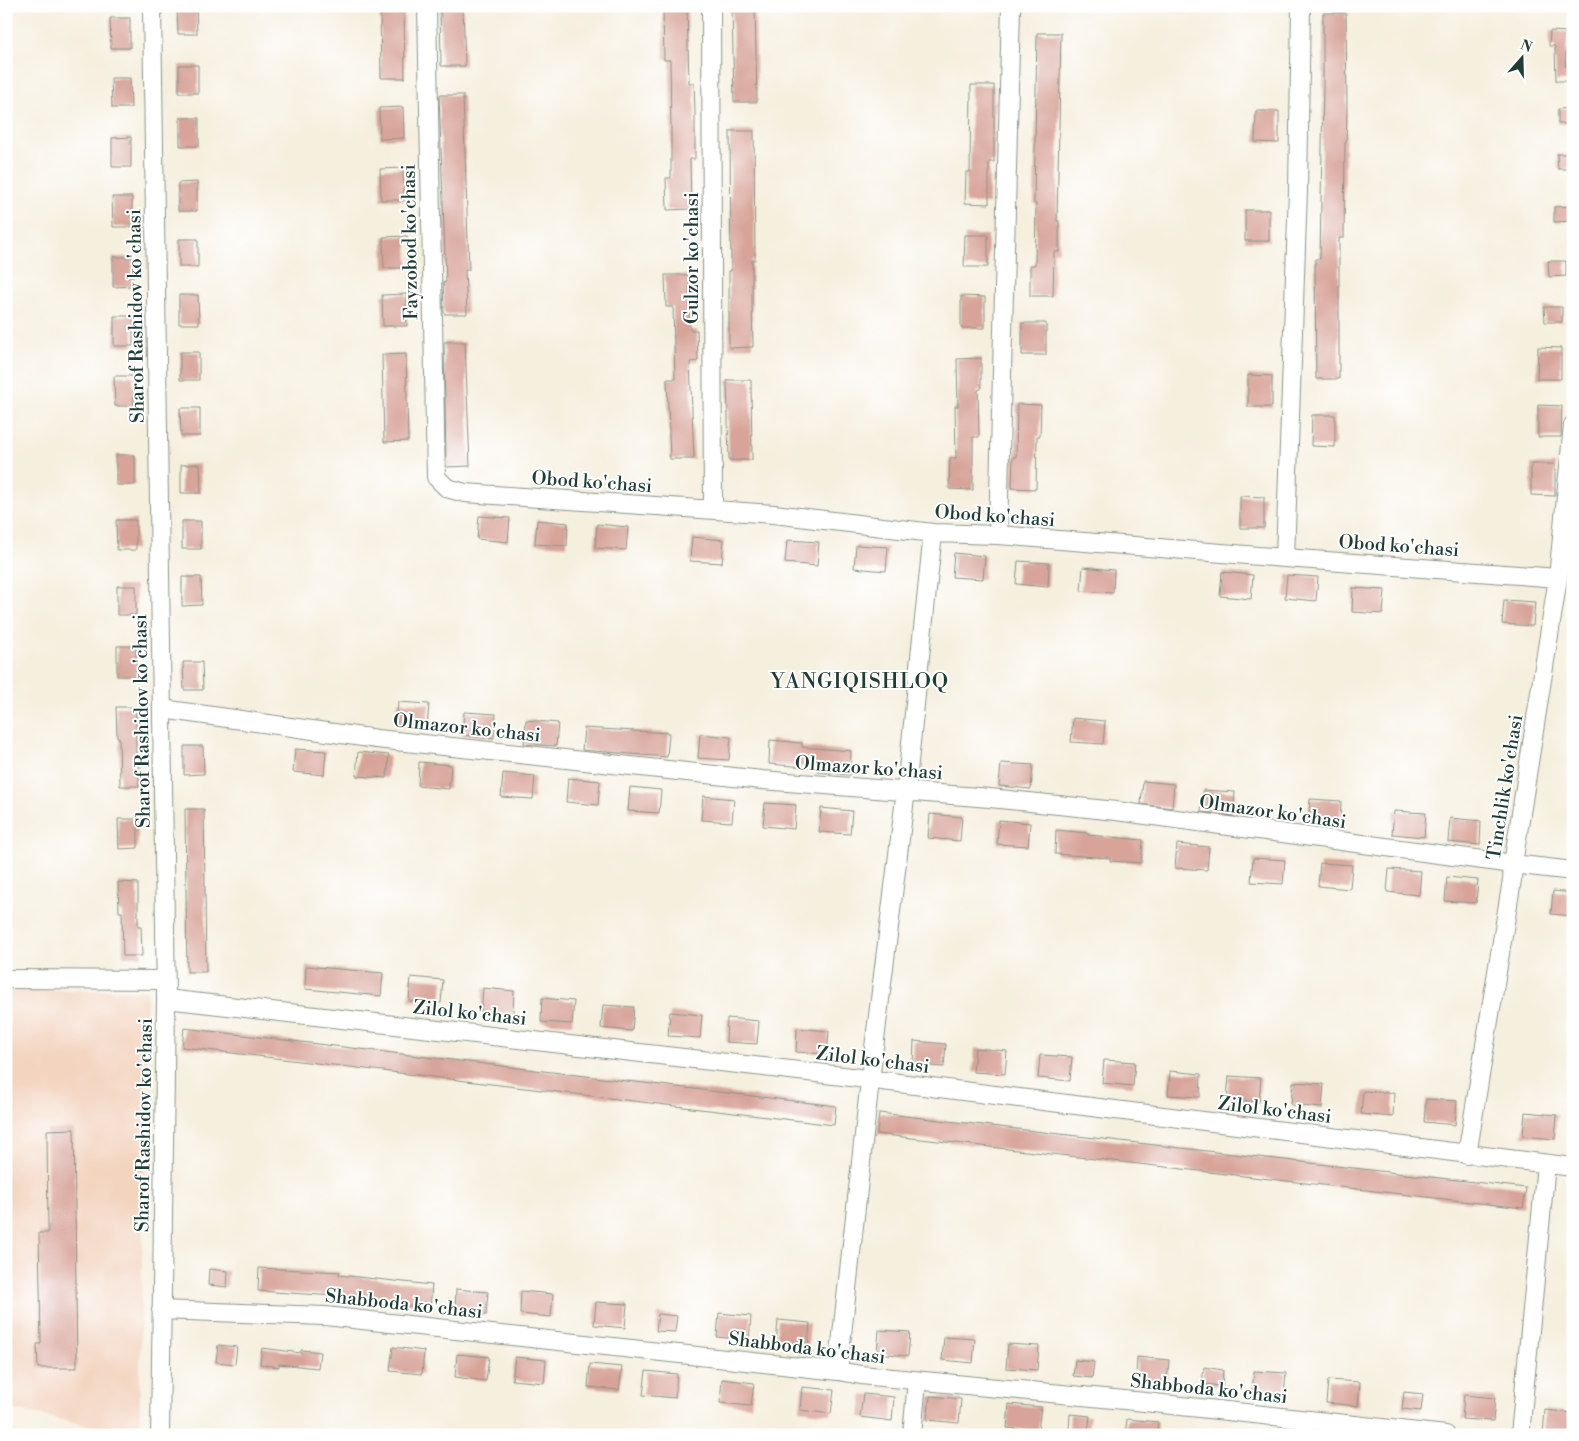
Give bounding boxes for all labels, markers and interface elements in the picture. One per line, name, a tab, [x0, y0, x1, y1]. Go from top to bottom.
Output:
north arrow	[1496, 32, 1546, 82]
text: N	[1518, 36, 1534, 57]
street label: Fayzobod ko'chasi	[397, 164, 423, 320]
street label: Gulzor ko'chasi	[680, 192, 704, 324]
street label: Sharof Rashidov ko'chasi	[122, 209, 150, 423]
street label: Obod ko'chasi	[531, 466, 653, 498]
street label: Obod ko'chasi	[934, 500, 1056, 532]
street label: Obod ko'chasi	[1338, 530, 1460, 562]
street label: Sharof Rashidov ko'chasi	[128, 614, 156, 828]
district label: YANGIQISHLOQ	[770, 669, 949, 695]
street label: Olmazor ko'chasi	[392, 708, 542, 748]
street label: Tinchlik ko'chasi	[1482, 713, 1528, 862]
street label: Olmazor ko'chasi	[794, 751, 944, 785]
street label: Olmazor ko'chasi	[1198, 790, 1348, 834]
street label: Zilol ko'chasi	[412, 995, 528, 1031]
street label: Sharof Rashidov ko'chasi	[130, 1018, 158, 1232]
street label: Zilol ko'chasi	[815, 1041, 931, 1079]
street label: Zilol ko'chasi	[1217, 1091, 1333, 1129]
street label: Shabboda ko'chasi	[324, 1284, 484, 1324]
street label: Shabboda ko'chasi	[727, 1326, 887, 1370]
street label: Shabboda ko'chasi	[1129, 1369, 1289, 1409]

